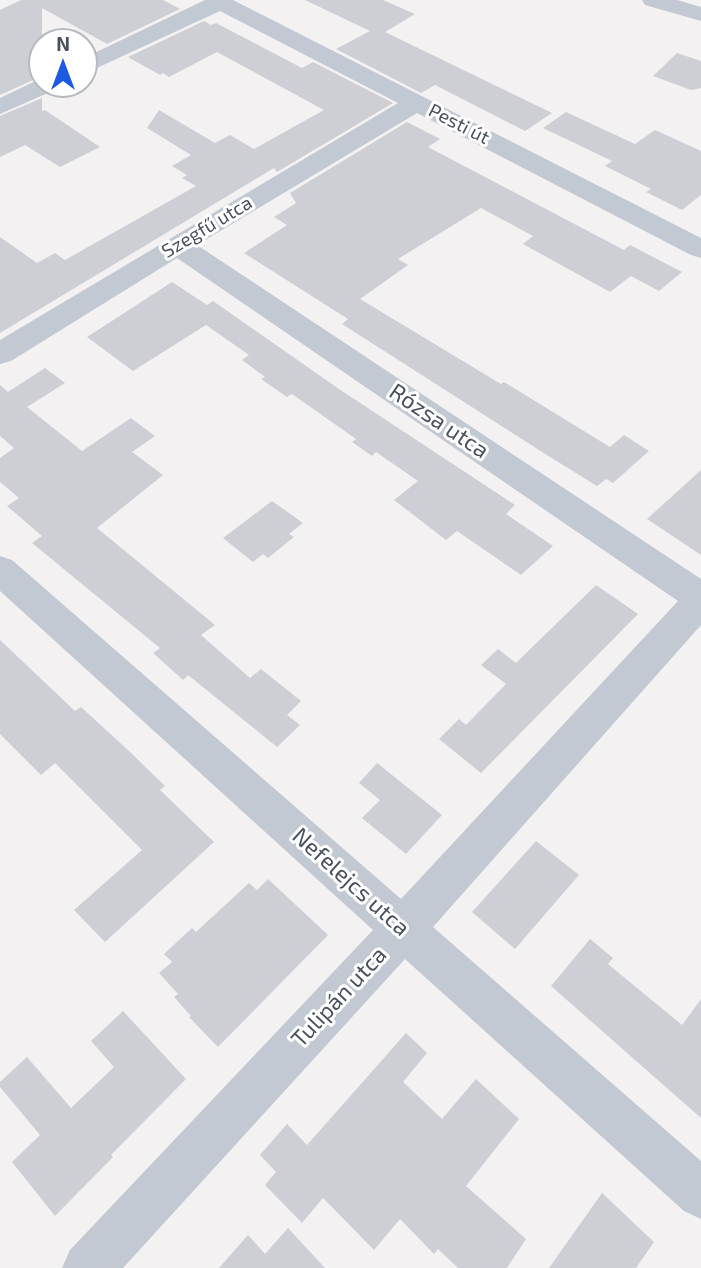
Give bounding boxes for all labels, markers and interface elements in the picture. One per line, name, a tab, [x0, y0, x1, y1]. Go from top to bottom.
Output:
north arrow	[28, 28, 98, 98]
text: N	[56, 32, 70, 55]
street label: Pesti út	[425, 99, 493, 149]
street label: Szegfű utca	[158, 191, 256, 263]
street label: Rózsa utca	[384, 378, 494, 464]
street label: Nefelejcs utca	[287, 822, 415, 942]
street label: Tulipán utca	[286, 941, 392, 1053]

